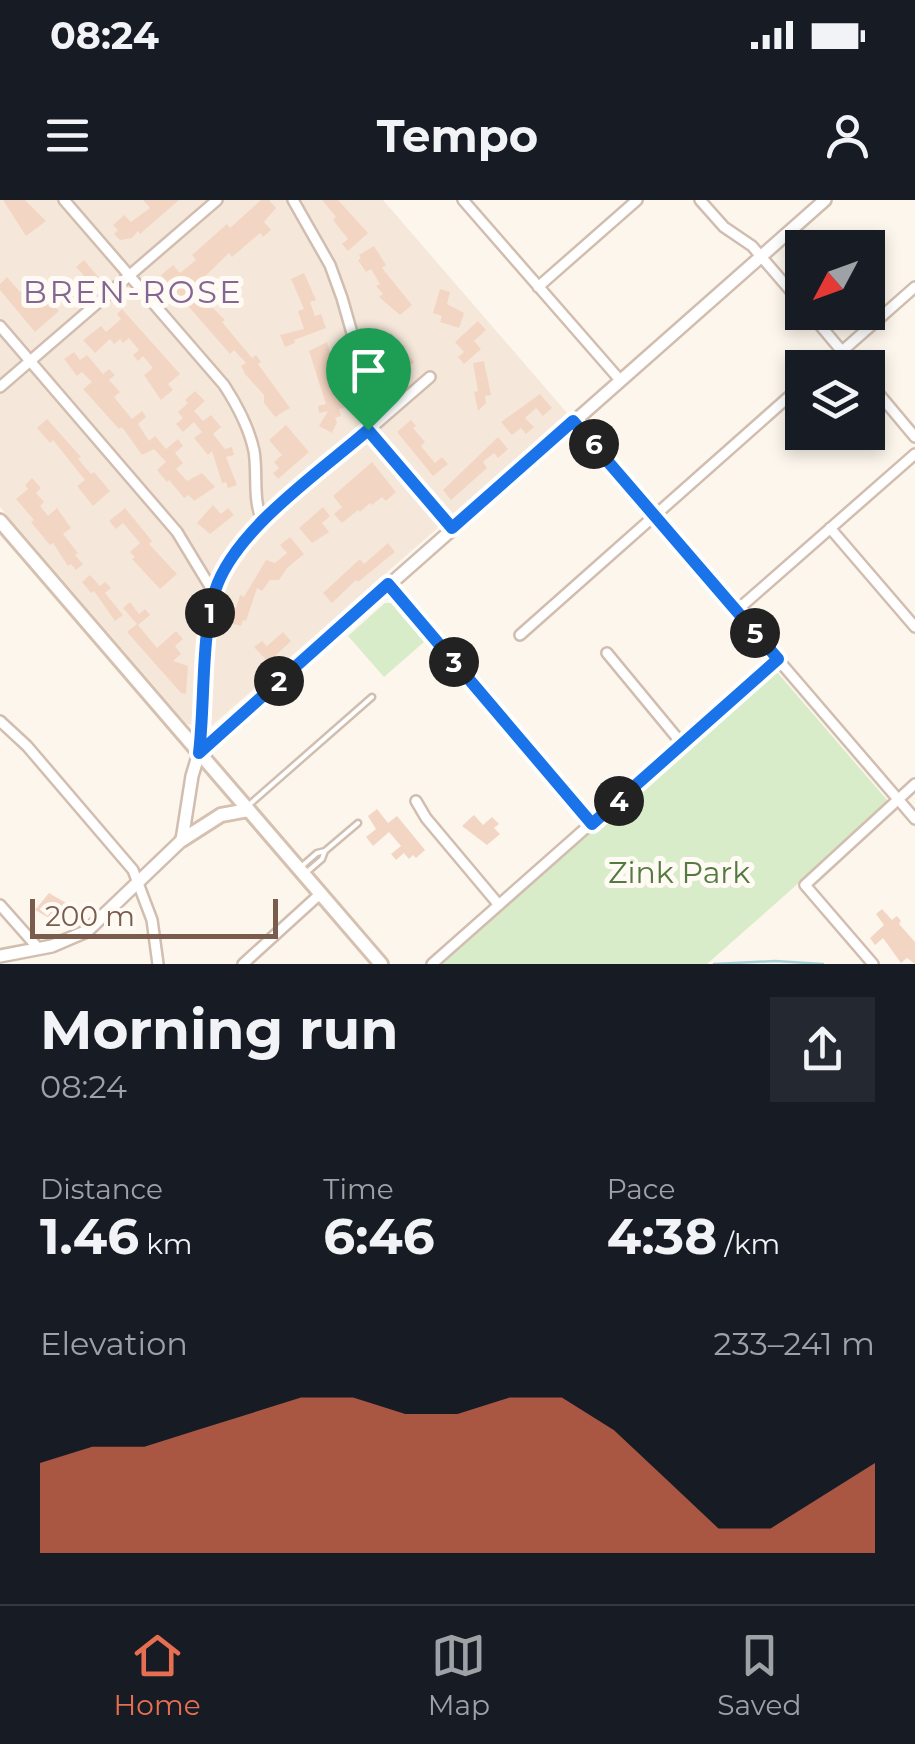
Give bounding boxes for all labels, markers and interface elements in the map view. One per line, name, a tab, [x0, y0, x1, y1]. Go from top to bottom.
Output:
text: 08:24	[50, 12, 159, 59]
icon: menu	[40, 108, 95, 163]
text: Tempo	[377, 108, 538, 163]
icon: person	[820, 108, 875, 163]
north arrow	[785, 230, 885, 330]
map controls	[785, 230, 885, 450]
district label: BREN-ROSE	[23, 272, 243, 311]
pin	[326, 328, 411, 431]
icon: arrive	[341, 343, 396, 398]
button: layers	[785, 350, 885, 450]
pin: 6	[569, 419, 619, 469]
text: 6	[585, 427, 603, 461]
pin: 1	[185, 588, 235, 638]
text: 1	[205, 596, 215, 630]
pin: 5	[730, 608, 780, 658]
text: 5	[747, 616, 763, 650]
pin: 3	[429, 637, 479, 687]
text: 3	[446, 645, 462, 679]
pin: 2	[254, 656, 304, 706]
text: 2	[271, 664, 287, 698]
pin: 4	[594, 776, 644, 826]
text: 4	[609, 784, 629, 818]
park label: Zink Park	[608, 854, 750, 891]
scale bar	[30, 894, 278, 938]
text: 200 m	[45, 899, 135, 933]
text: Morning run	[40, 996, 398, 1063]
button: share	[770, 997, 875, 1102]
text: 08:24	[40, 1067, 127, 1106]
text: Distance	[40, 1172, 163, 1206]
text: Time	[323, 1172, 394, 1206]
text: Pace	[607, 1172, 675, 1206]
text: 1.46	[40, 1206, 139, 1267]
text: 6:46	[323, 1206, 435, 1267]
text: 4:38	[607, 1206, 717, 1267]
text: km	[139, 1227, 193, 1261]
text: /km	[717, 1227, 780, 1261]
text: Elevation	[40, 1324, 188, 1363]
text: 233–241 m	[714, 1324, 875, 1363]
tab: Home	[114, 1628, 201, 1722]
tab: Map	[428, 1628, 490, 1722]
tab: Saved	[717, 1628, 801, 1722]

